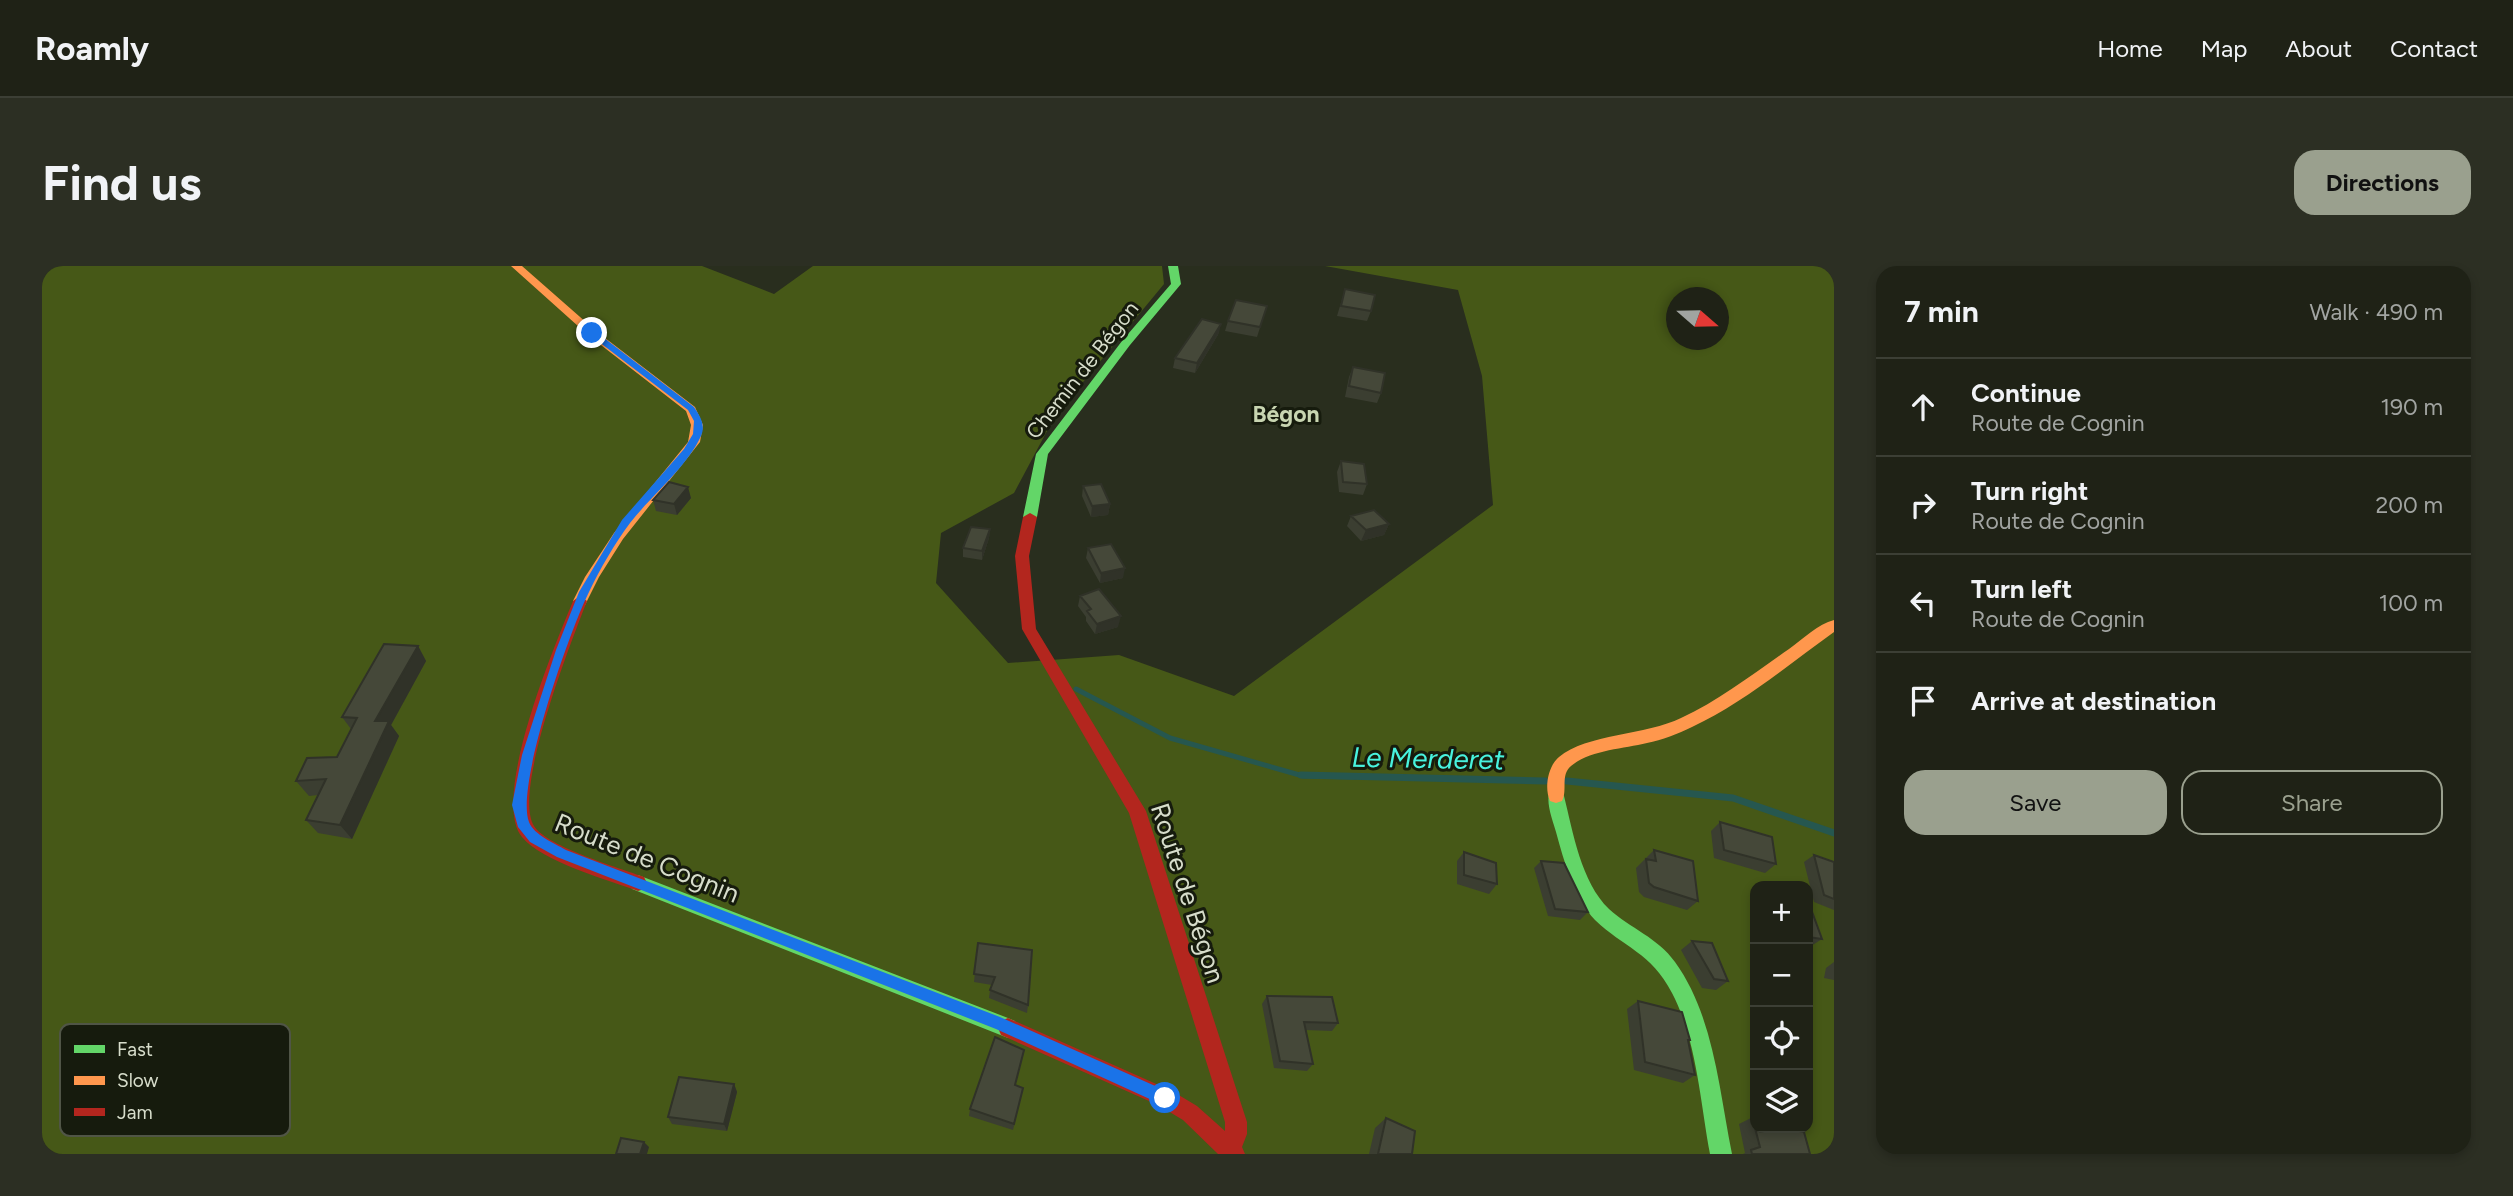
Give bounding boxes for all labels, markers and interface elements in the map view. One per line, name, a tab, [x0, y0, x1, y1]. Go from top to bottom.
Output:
text: Roamly	[35, 29, 149, 68]
text: Home	[2097, 34, 2163, 63]
text: Map	[2201, 34, 2247, 63]
text: About	[2285, 34, 2352, 63]
text: Contact	[2390, 34, 2478, 63]
button: Directions	[2294, 150, 2471, 215]
text: Find us	[42, 153, 201, 212]
north arrow	[1666, 287, 1729, 350]
text: 7 min	[1904, 293, 1979, 330]
street label: Chemin de Bégon	[1021, 296, 1143, 444]
text: Walk · 490 m	[2309, 298, 2443, 326]
route end	[576, 317, 607, 348]
text: Continue	[1971, 377, 2081, 409]
icon: ahead	[1904, 388, 1942, 426]
text: 190 m	[2380, 393, 2443, 421]
district label: Bégon	[1252, 400, 1320, 428]
text: Route de Cognin	[1971, 409, 2145, 437]
text: Turn right	[1971, 475, 2088, 507]
icon: right	[1904, 486, 1942, 524]
text: 200 m	[2375, 491, 2443, 519]
text: Route de Cognin	[1971, 507, 2145, 535]
text: Turn left	[1971, 573, 2072, 605]
icon: left	[1904, 584, 1942, 622]
text: 100 m	[2379, 589, 2443, 617]
text: Route de Cognin	[1971, 605, 2145, 633]
icon: arrive	[1904, 682, 1942, 720]
text: Arrive at destination	[1971, 685, 2216, 717]
water label: Le Merderet	[1351, 740, 1505, 776]
button: Save	[1904, 770, 2167, 835]
button: Share	[2181, 770, 2443, 835]
street label: Route de Bégon	[1144, 799, 1232, 987]
street label: Route de Cognin	[550, 806, 744, 910]
map controls	[1750, 881, 1813, 1133]
button: +	[1750, 881, 1813, 944]
button: −	[1750, 944, 1813, 1007]
button: locate	[1750, 1007, 1813, 1070]
legend	[60, 1024, 290, 1136]
text: Fast	[117, 1038, 153, 1061]
text: Slow	[117, 1069, 159, 1092]
button: layers	[1750, 1070, 1813, 1133]
route start	[1149, 1082, 1180, 1113]
text: Jam	[117, 1101, 153, 1124]

